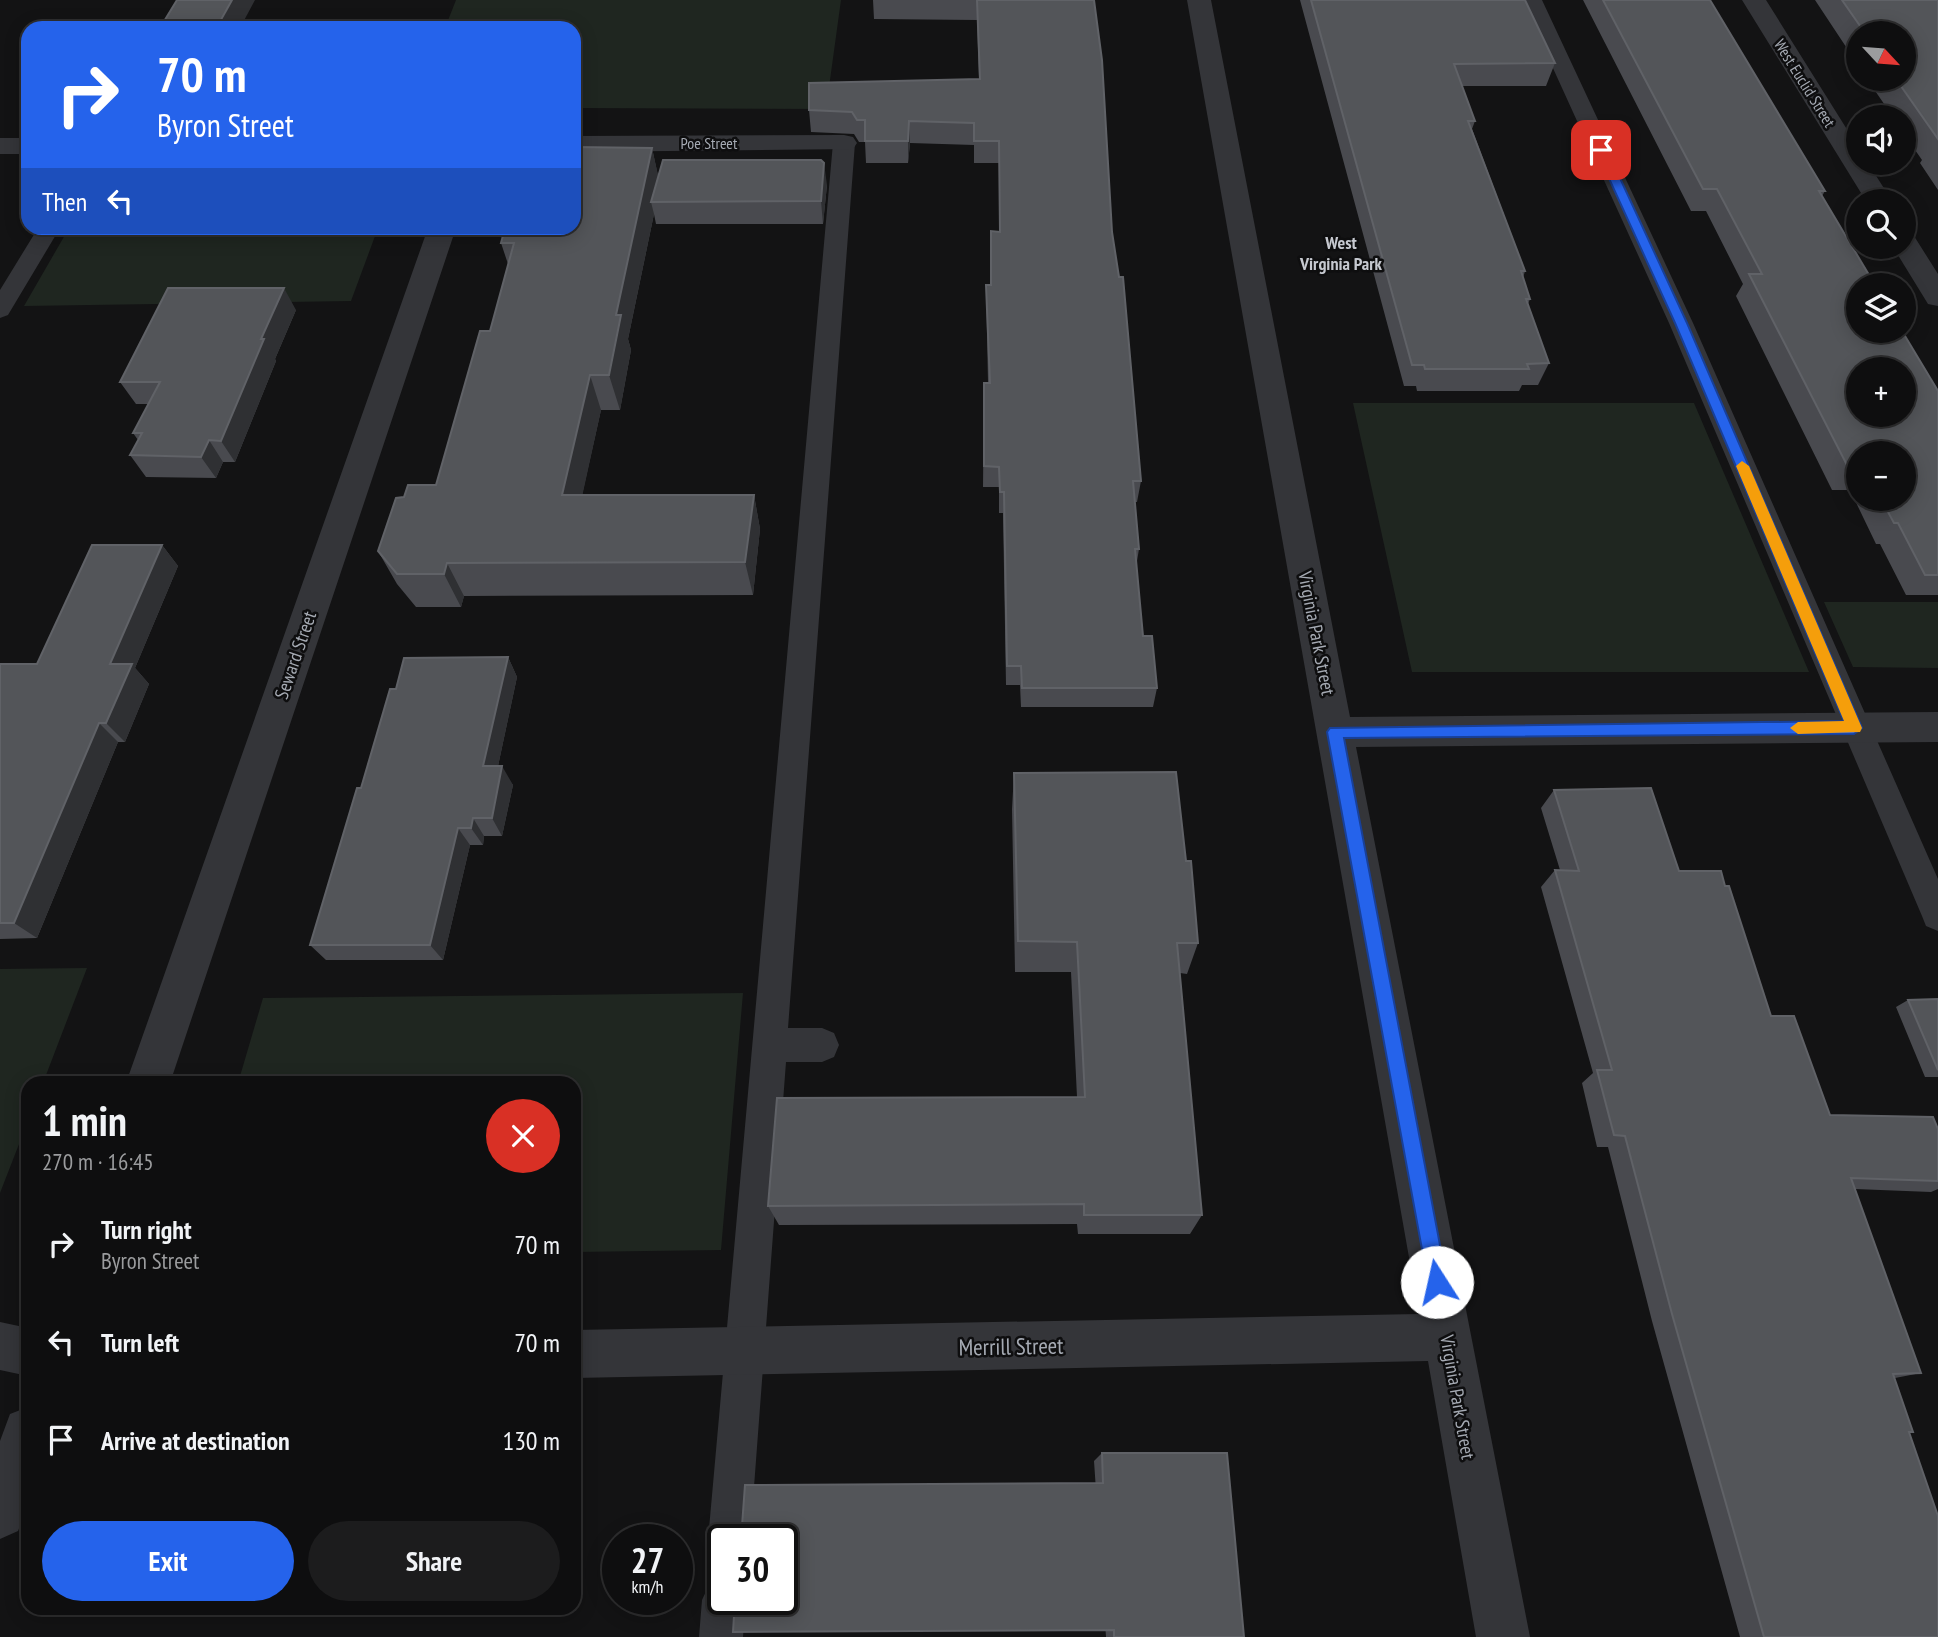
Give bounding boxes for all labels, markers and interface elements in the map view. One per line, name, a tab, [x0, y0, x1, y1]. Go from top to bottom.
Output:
north arrow	[1846, 21, 1916, 91]
map controls	[1846, 21, 1916, 511]
street label: West Euclid Street	[1770, 35, 1840, 131]
text: 70 m	[157, 42, 246, 106]
icon: right	[42, 49, 133, 140]
text: Byron Street	[157, 104, 294, 146]
button: sound	[1846, 105, 1916, 175]
pin	[1571, 120, 1631, 180]
icon: arrive	[1582, 131, 1620, 169]
street label: Poe Street	[681, 133, 738, 153]
icon: left	[101, 182, 139, 220]
text: Then	[42, 185, 87, 218]
button: search	[1846, 189, 1916, 259]
district label: West Virginia Park	[1299, 231, 1383, 275]
button: layers	[1846, 273, 1916, 343]
button: +	[1846, 357, 1916, 427]
button: −	[1846, 441, 1916, 511]
street label: Virginia Park Street	[1293, 568, 1341, 698]
street label: Seward Street	[269, 607, 321, 702]
text: 1 min	[42, 1093, 127, 1148]
button: close	[486, 1099, 560, 1173]
text: 270 m · 16:45	[42, 1147, 154, 1176]
text: Turn right	[101, 1213, 192, 1246]
icon: right	[42, 1225, 80, 1263]
text: 70 m	[514, 1228, 560, 1261]
position arrow	[1400, 1245, 1474, 1319]
text: Byron Street	[101, 1246, 199, 1275]
icon: left	[42, 1323, 80, 1361]
text: Turn left	[101, 1326, 179, 1359]
text: 70 m	[514, 1326, 560, 1359]
street label: Merrill Street	[958, 1331, 1064, 1361]
street label: Virginia Park Street	[1435, 1332, 1481, 1462]
icon: arrive	[42, 1421, 80, 1459]
text: Arrive at destination	[101, 1424, 290, 1457]
text: 130 m	[502, 1424, 560, 1457]
button: Exit	[42, 1521, 294, 1601]
button: Share	[308, 1521, 560, 1601]
speed limit sign: 30	[707, 1524, 798, 1615]
text: 27	[631, 1537, 664, 1583]
text: km/h	[632, 1575, 663, 1598]

